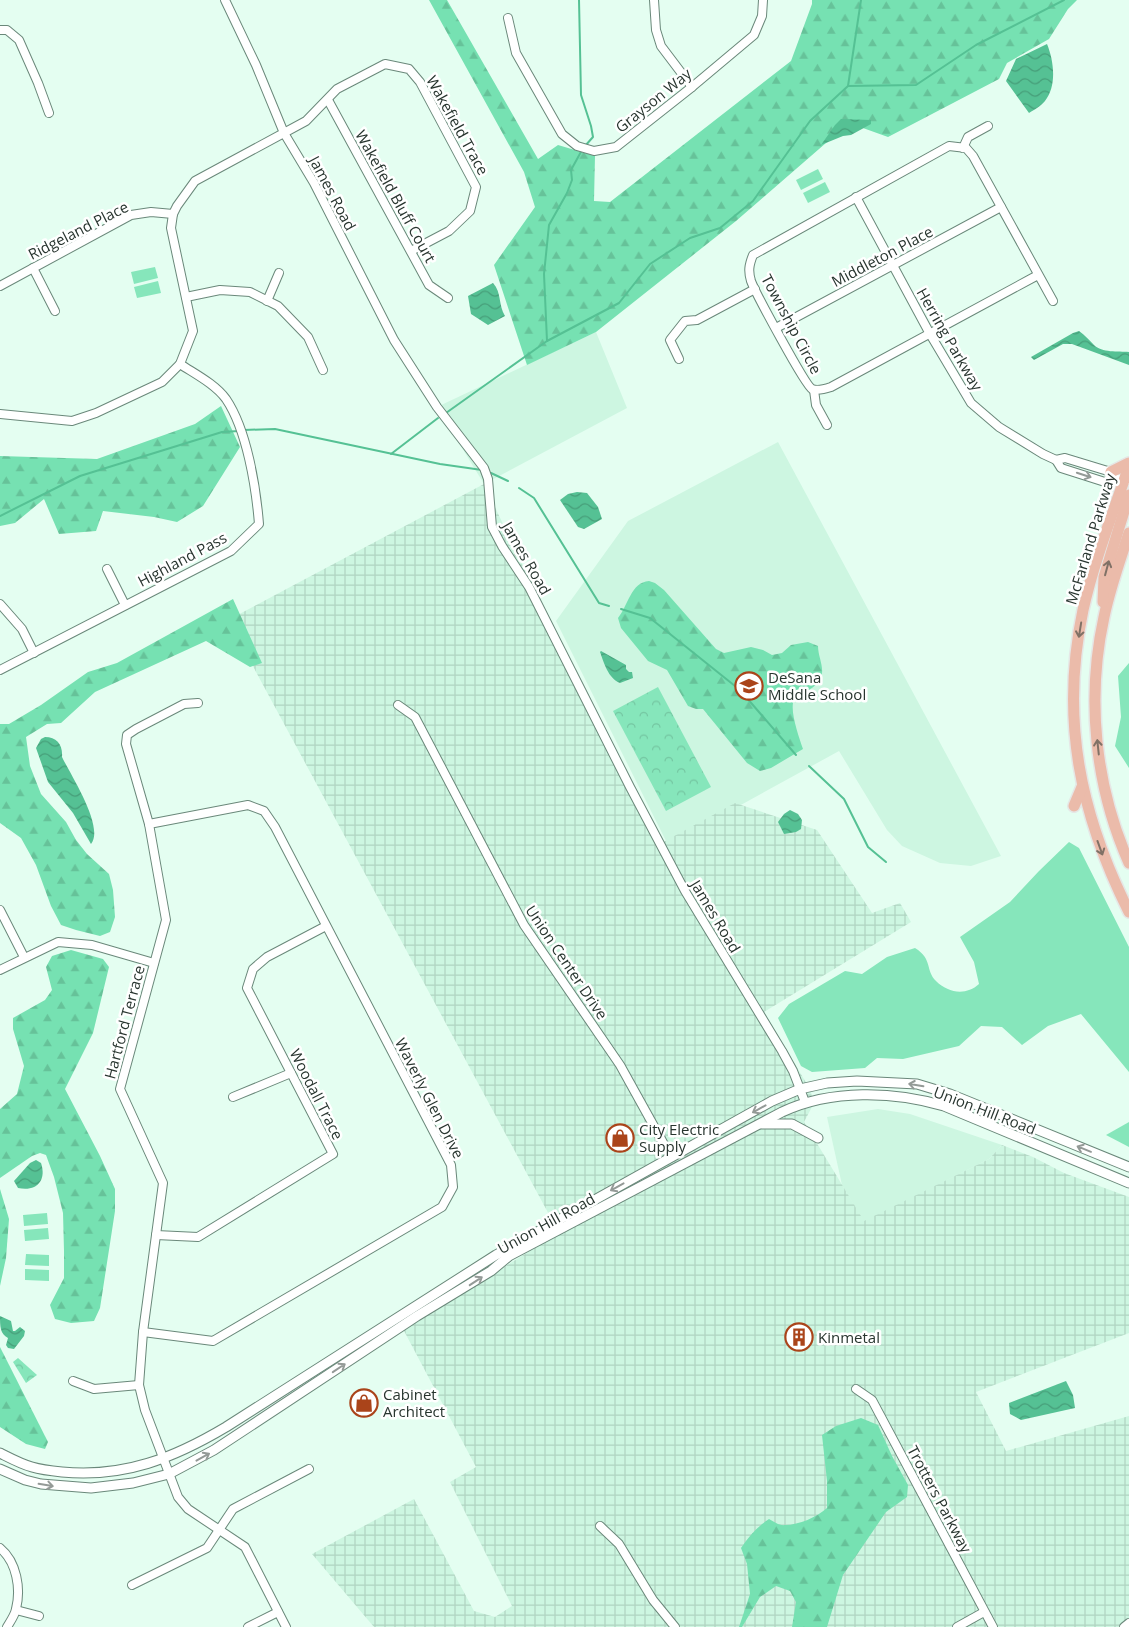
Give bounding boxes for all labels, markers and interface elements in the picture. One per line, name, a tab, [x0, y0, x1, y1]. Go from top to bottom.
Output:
street label: Grayson Way	[611, 63, 695, 137]
street label: Wakefield Trace	[422, 72, 494, 178]
street label: Wakefield Bluff Court	[351, 126, 441, 266]
street label: James Road	[304, 151, 361, 234]
street label: Ridgeland Place	[24, 196, 132, 264]
street label: Middleton Place	[828, 221, 936, 291]
street label: Township Circle	[757, 271, 827, 377]
street label: Herring Parkway	[912, 284, 988, 394]
street label: McFarland Parkway	[1061, 471, 1120, 607]
one-way arrow	[1076, 471, 1092, 480]
street label: James Road	[497, 516, 556, 598]
street label: Highland Pass	[134, 527, 230, 591]
one-way arrow	[1102, 560, 1112, 576]
one-way arrow	[1075, 621, 1085, 637]
place label: DeSana Middle School	[768, 667, 866, 704]
school or university icon: DeSana Middle School	[734, 671, 764, 701]
one-way arrow	[1093, 740, 1103, 756]
one-way arrow	[1096, 839, 1105, 855]
street label: James Road	[685, 874, 746, 956]
street label: Union Center Drive	[521, 901, 613, 1023]
street label: Hartford Terrace	[99, 963, 149, 1081]
street label: Waverly Glen Drive	[391, 1034, 469, 1162]
street label: Woodall Trace	[286, 1045, 348, 1143]
one-way arrow	[909, 1079, 925, 1089]
street label: Union Hill Road	[931, 1081, 1039, 1139]
one-way arrow	[752, 1104, 767, 1114]
place label: City Electric Supply	[639, 1119, 719, 1156]
shop icon: City Electric Supply	[605, 1123, 635, 1153]
one-way arrow	[1077, 1144, 1092, 1153]
one-way arrow	[609, 1182, 624, 1192]
street label: Union Hill Road	[494, 1188, 598, 1258]
one-way arrow	[468, 1276, 482, 1286]
building icon: Kinmetal	[784, 1322, 814, 1352]
place label: Kinmetal	[818, 1327, 880, 1347]
one-way arrow	[331, 1363, 345, 1373]
place label: Cabinet Architect	[383, 1384, 445, 1421]
shop icon: Cabinet Architect	[349, 1388, 379, 1418]
street label: Trotters Parkway	[903, 1442, 977, 1556]
one-way arrow	[195, 1452, 210, 1462]
one-way arrow	[38, 1480, 54, 1490]

